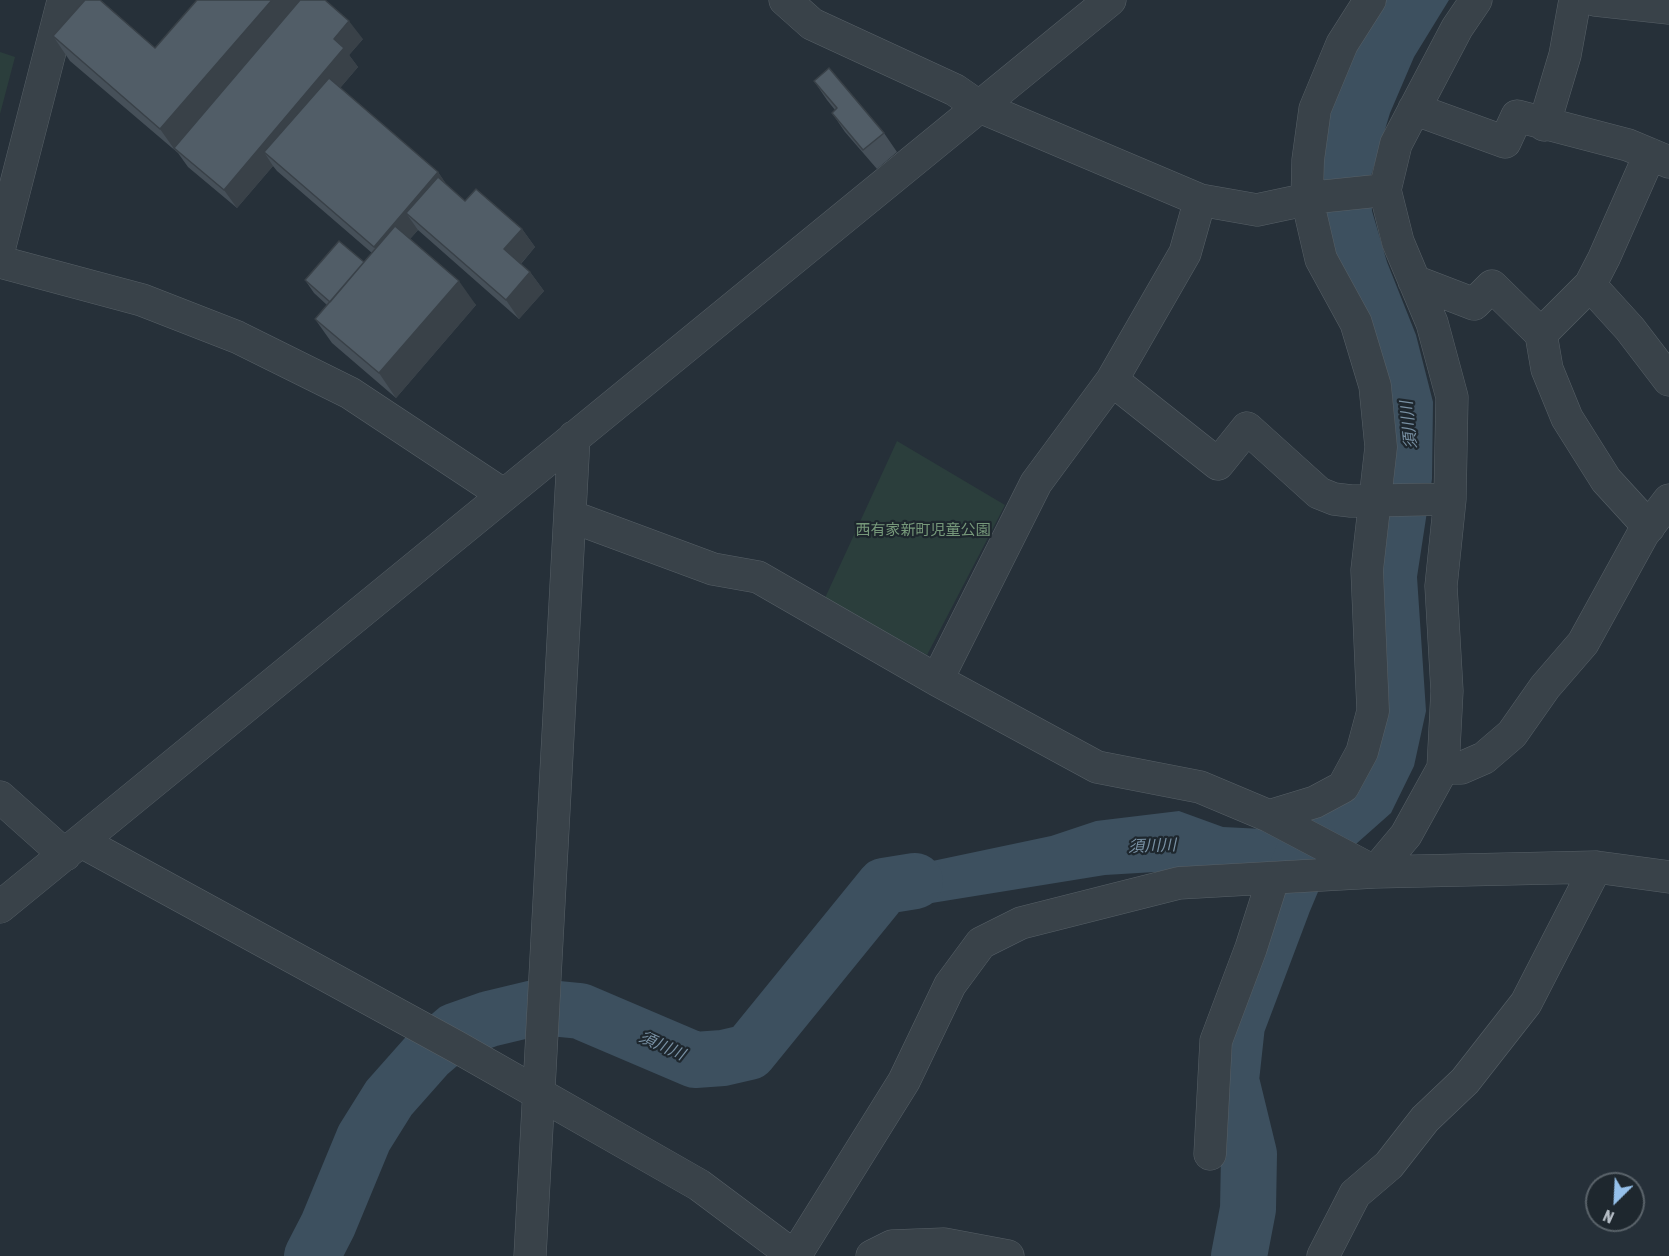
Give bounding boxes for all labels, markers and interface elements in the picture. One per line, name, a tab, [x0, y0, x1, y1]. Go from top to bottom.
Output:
water label: 須川川	[1397, 400, 1421, 450]
park label: 西有家新町児童公園	[856, 521, 990, 539]
water label: 須川川	[1128, 836, 1176, 856]
water label: 須川川	[636, 1027, 688, 1065]
north arrow	[1585, 1172, 1645, 1232]
text: N	[1601, 1206, 1616, 1227]

